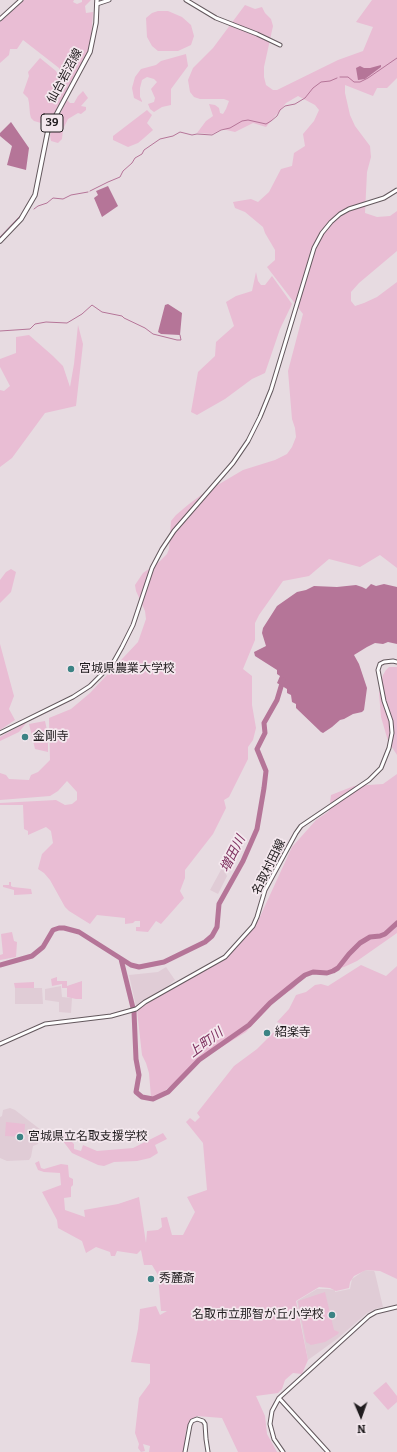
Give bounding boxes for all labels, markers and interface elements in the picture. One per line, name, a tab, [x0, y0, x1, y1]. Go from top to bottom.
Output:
street label: 仙台岩沼線	[45, 46, 85, 106]
road number: 39	[41, 114, 63, 132]
place label: 宮城県農業大学校	[79, 662, 175, 676]
marker: 宮城県農業大学校	[66, 664, 76, 674]
place label: 金剛寺	[33, 730, 69, 744]
marker: 金剛寺	[20, 732, 30, 742]
water label: 増田川	[217, 833, 249, 875]
street label: 名取村田線	[249, 837, 289, 897]
water label: 上町川	[186, 1025, 226, 1061]
place label: 紹楽寺	[275, 1026, 311, 1040]
marker: 紹楽寺	[262, 1028, 272, 1038]
place label: 宮城県立名取支援学校	[28, 1130, 148, 1144]
marker: 宮城県立名取支援学校	[15, 1132, 25, 1142]
place label: 秀麓斎	[159, 1272, 195, 1286]
marker: 秀麓斎	[146, 1274, 156, 1284]
place label: 名取市立那智が丘小学校	[192, 1308, 324, 1322]
marker: 名取市立那智が丘小学校	[327, 1310, 337, 1320]
north arrow	[341, 1396, 381, 1436]
text: N	[357, 1422, 366, 1435]

